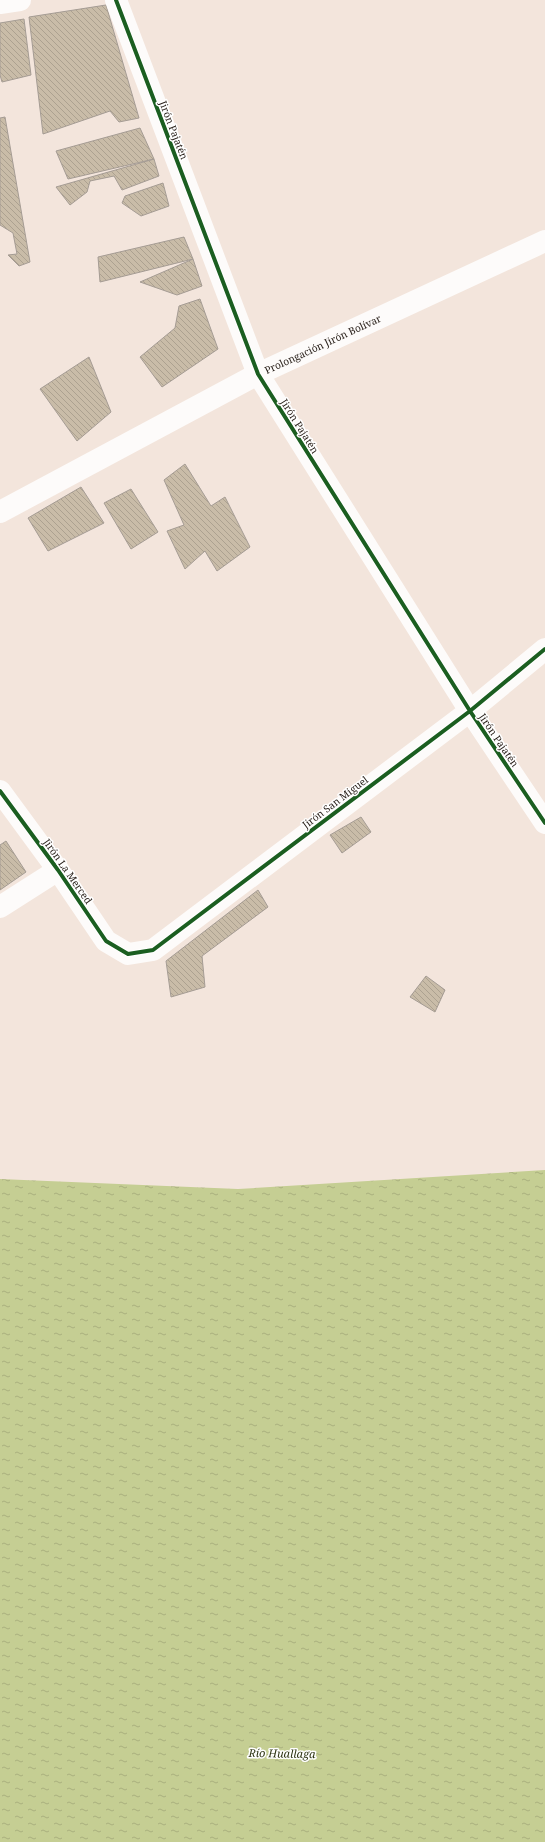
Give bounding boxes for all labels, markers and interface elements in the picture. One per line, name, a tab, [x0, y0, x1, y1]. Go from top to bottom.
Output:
street label: Jirón Pajatén	[156, 98, 192, 162]
street label: Prolongación Jirón Bolívar	[262, 311, 384, 377]
street label: Jirón Pajatén	[277, 395, 323, 456]
street label: Jirón Pajatén	[475, 710, 522, 770]
street label: Jirón San Miguel	[298, 773, 371, 832]
street label: Jirón La Merced	[40, 835, 96, 906]
water label: Río Huallaga	[247, 1745, 316, 1761]

